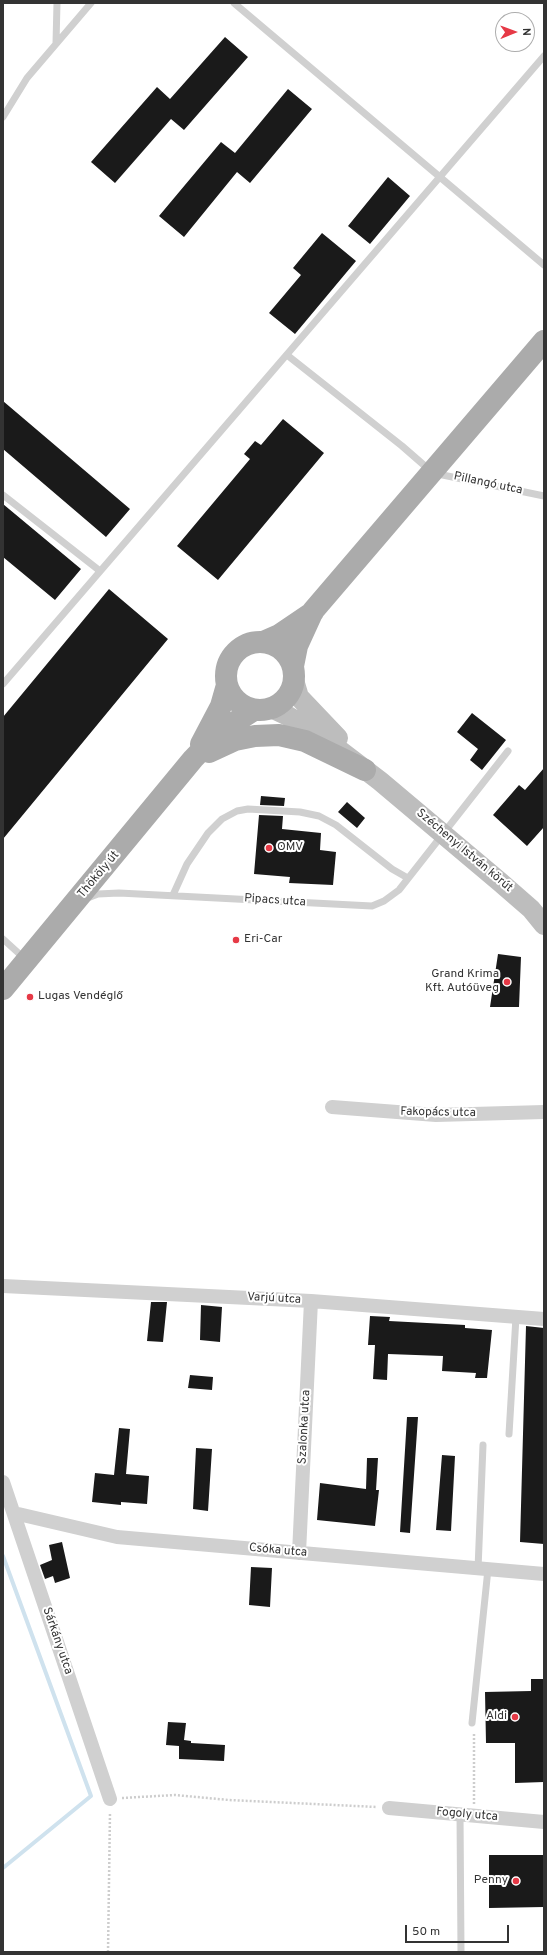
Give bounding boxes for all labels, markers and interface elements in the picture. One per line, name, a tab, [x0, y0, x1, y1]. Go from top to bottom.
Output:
north arrow	[495, 12, 535, 52]
text: N	[519, 28, 533, 36]
street label: Pillangó utca	[452, 470, 524, 498]
street label: Széchenyi István körút	[413, 806, 515, 896]
place label: OMV	[277, 841, 303, 855]
marker: OMV	[264, 843, 274, 853]
street label: Thököly út	[75, 849, 123, 901]
street label: Pipacs utca	[244, 892, 306, 910]
place label: Eri-Car	[244, 933, 282, 947]
marker: Eri-Car	[231, 935, 241, 945]
place label: Grand Krima Kft. Autóüveg	[425, 968, 499, 996]
marker: Grand Krima Kft. Autóüveg	[502, 977, 512, 987]
place label: Lugas Vendéglő	[38, 990, 123, 1004]
marker: Lugas Vendéglő	[25, 992, 35, 1002]
street label: Fakopács utca	[400, 1105, 476, 1121]
street label: Varjú utca	[247, 1290, 301, 1308]
street label: Szalonka utca	[296, 1389, 314, 1465]
street label: Csóka utca	[248, 1541, 308, 1561]
street label: Sárkány utca	[39, 1606, 75, 1676]
place label: Aldi	[486, 1710, 507, 1724]
marker: Aldi	[510, 1712, 520, 1722]
street label: Fogoly utca	[436, 1805, 498, 1825]
place label: Penny	[474, 1874, 508, 1888]
marker: Penny	[511, 1876, 521, 1886]
scale bar	[407, 1917, 511, 1943]
text: 50 m	[412, 1924, 440, 1940]

